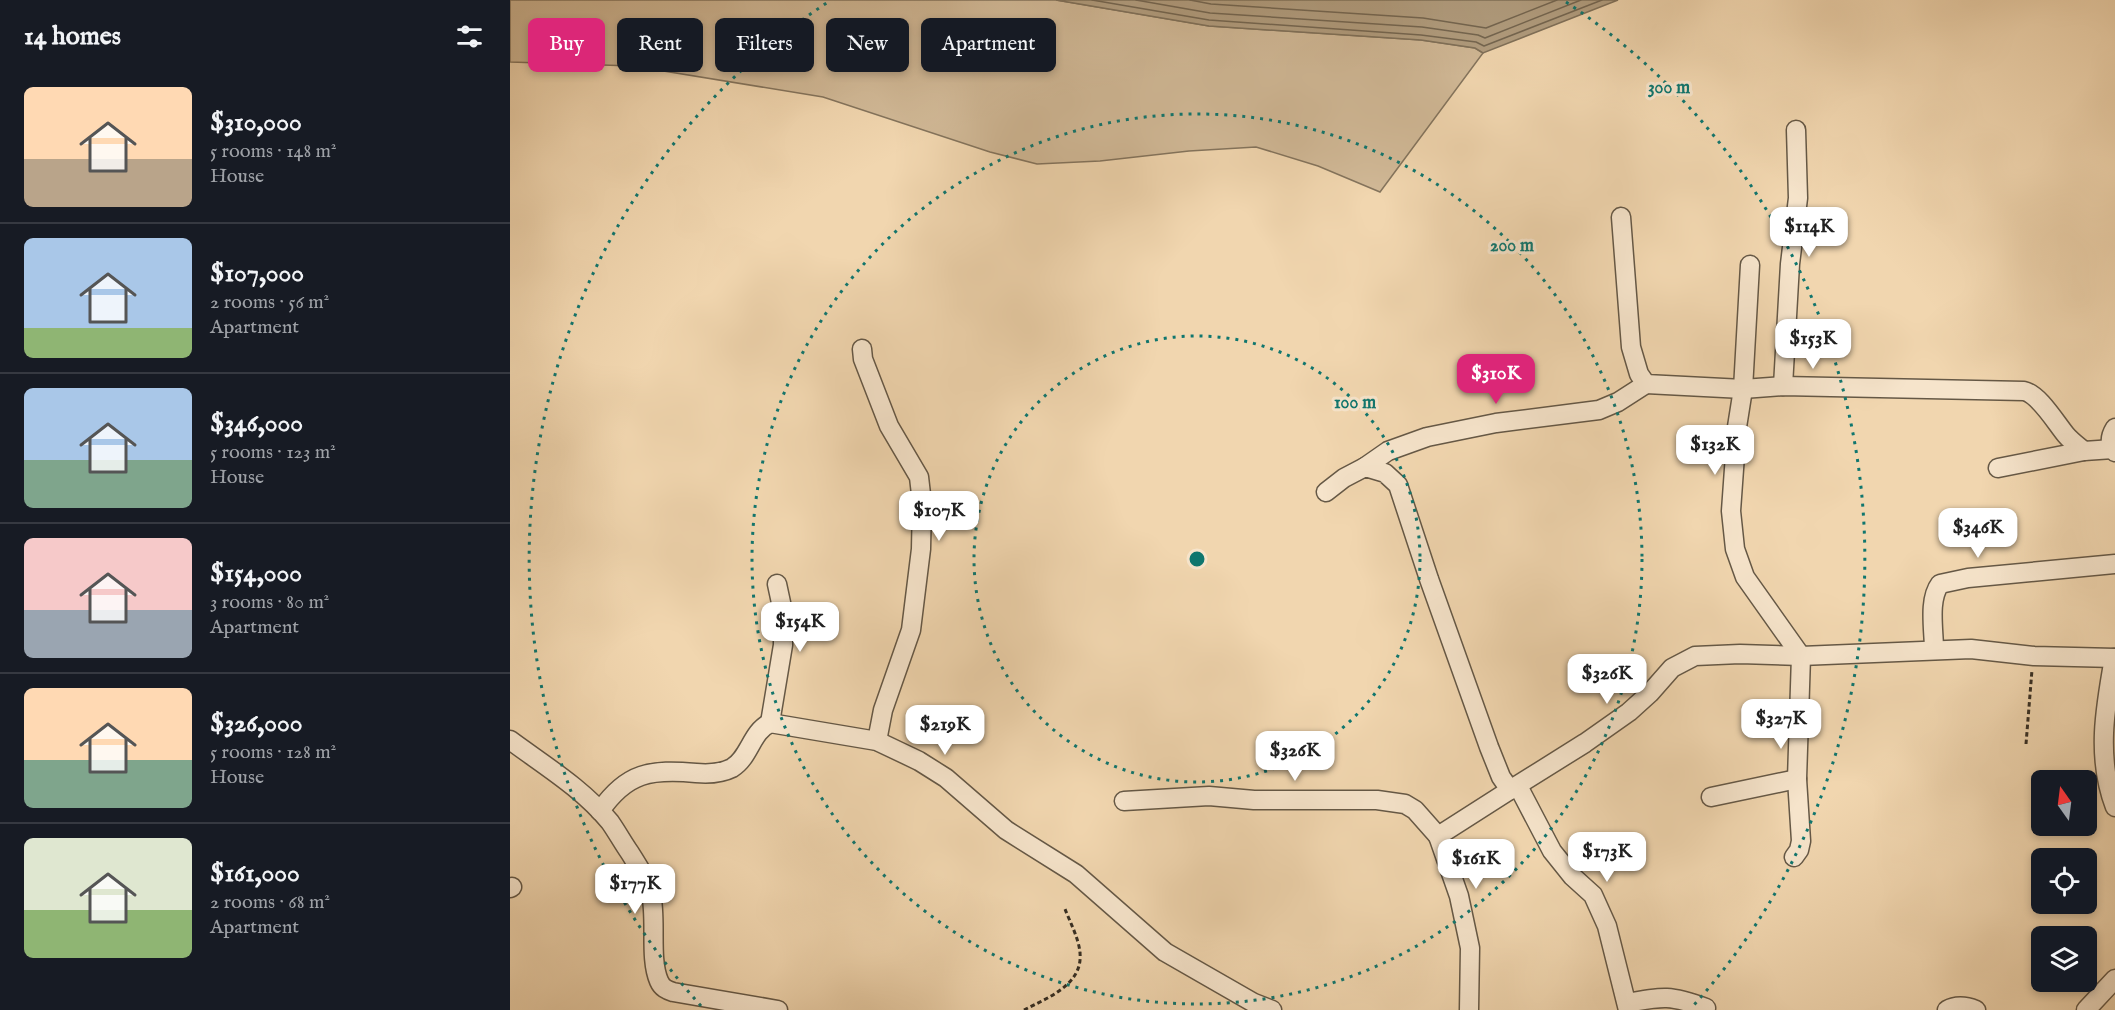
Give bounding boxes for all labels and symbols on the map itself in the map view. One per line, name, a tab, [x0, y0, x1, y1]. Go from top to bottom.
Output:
text: 300 m	[1648, 77, 1690, 100]
pin: $114K	[1767, 207, 1851, 258]
text: 200 m	[1490, 235, 1534, 258]
pin: $153K	[1771, 319, 1855, 370]
pin: $310K	[1454, 354, 1538, 405]
text: 100 m	[1334, 392, 1376, 415]
pin: $132K	[1673, 425, 1757, 476]
pin: $107K	[897, 491, 981, 542]
pin: $346K	[1936, 508, 2020, 559]
centre of rings	[1187, 549, 1207, 569]
pin: $154K	[758, 602, 842, 653]
pin: $326K	[1565, 654, 1649, 705]
pin: $327K	[1739, 699, 1823, 750]
pin: $219K	[903, 705, 987, 756]
pin: $326K	[1253, 731, 1337, 782]
north arrow	[2031, 770, 2097, 836]
pin: $173K	[1565, 832, 1649, 883]
pin: $161K	[1434, 839, 1518, 890]
pin: $177K	[593, 864, 677, 915]

